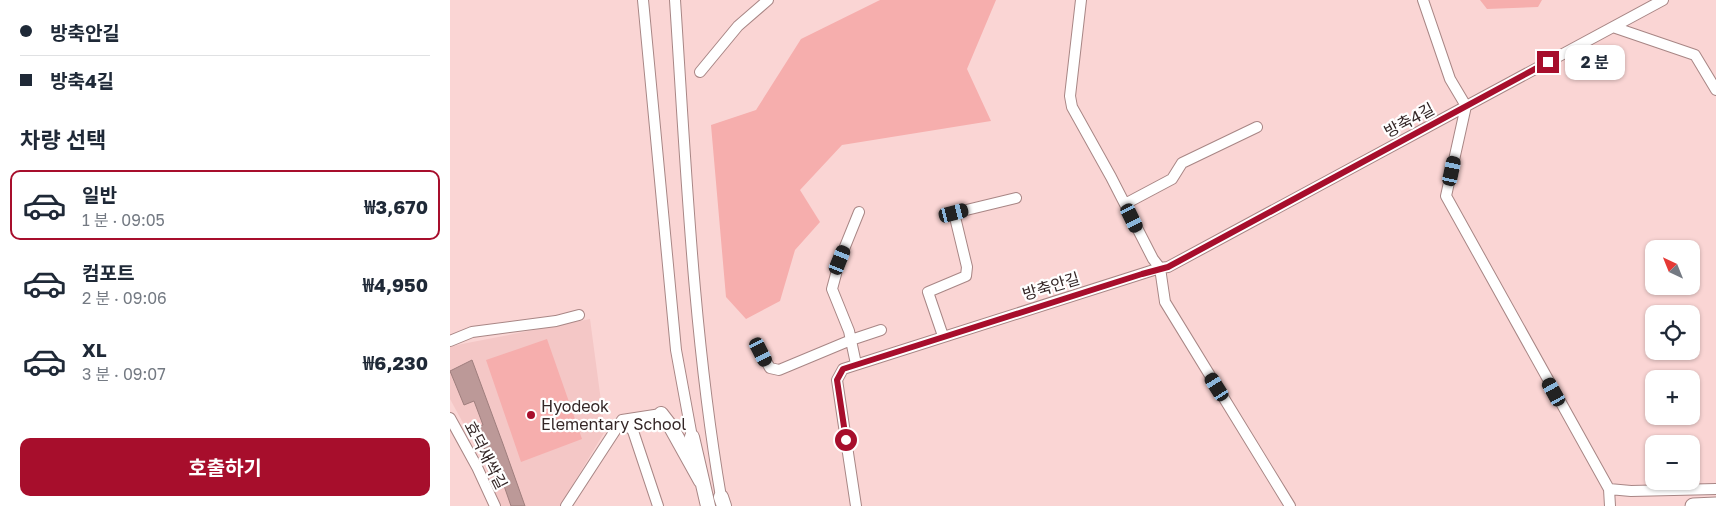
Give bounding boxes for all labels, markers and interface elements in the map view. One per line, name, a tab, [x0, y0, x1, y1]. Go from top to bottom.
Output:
text: 방축안길	[50, 21, 120, 44]
callout: 2 분	[1566, 44, 1626, 80]
route end	[1537, 51, 1559, 73]
text: 2 분	[1581, 52, 1609, 72]
text: 방축4길	[50, 69, 114, 92]
street label: 방축4길	[1381, 99, 1437, 141]
text: 차량 선택	[20, 126, 106, 153]
car	[1441, 155, 1462, 187]
icon: car	[22, 183, 67, 228]
text: 일반	[82, 183, 117, 206]
text: ₩3,670	[364, 195, 428, 218]
car	[1118, 201, 1145, 235]
car	[937, 202, 970, 224]
text: 1 분 · 09:05	[82, 210, 165, 230]
north arrow	[1645, 240, 1700, 295]
map controls	[1645, 240, 1700, 490]
car	[827, 243, 852, 277]
icon: car	[22, 261, 67, 306]
text: 컴포트	[82, 261, 134, 284]
street label: 방축안길	[1020, 268, 1082, 304]
text: ₩4,950	[363, 273, 428, 296]
text: 2 분 · 09:06	[82, 288, 167, 308]
button: locate	[1645, 305, 1700, 360]
car	[747, 335, 774, 369]
text: XL	[82, 338, 107, 361]
icon: car	[22, 339, 67, 384]
text: ₩6,230	[363, 351, 428, 374]
text: 3 분 · 09:07	[82, 364, 166, 384]
car	[1202, 370, 1231, 404]
button: +	[1645, 370, 1700, 425]
car	[1540, 375, 1567, 409]
place label: Hyodeok Elementary School	[541, 396, 686, 434]
marker: Hyodeok Elementary School	[525, 409, 537, 421]
street label: 효덕새싹길	[460, 418, 512, 492]
route start	[835, 429, 857, 451]
button: −	[1645, 435, 1700, 490]
button: 호출하기	[20, 438, 430, 496]

